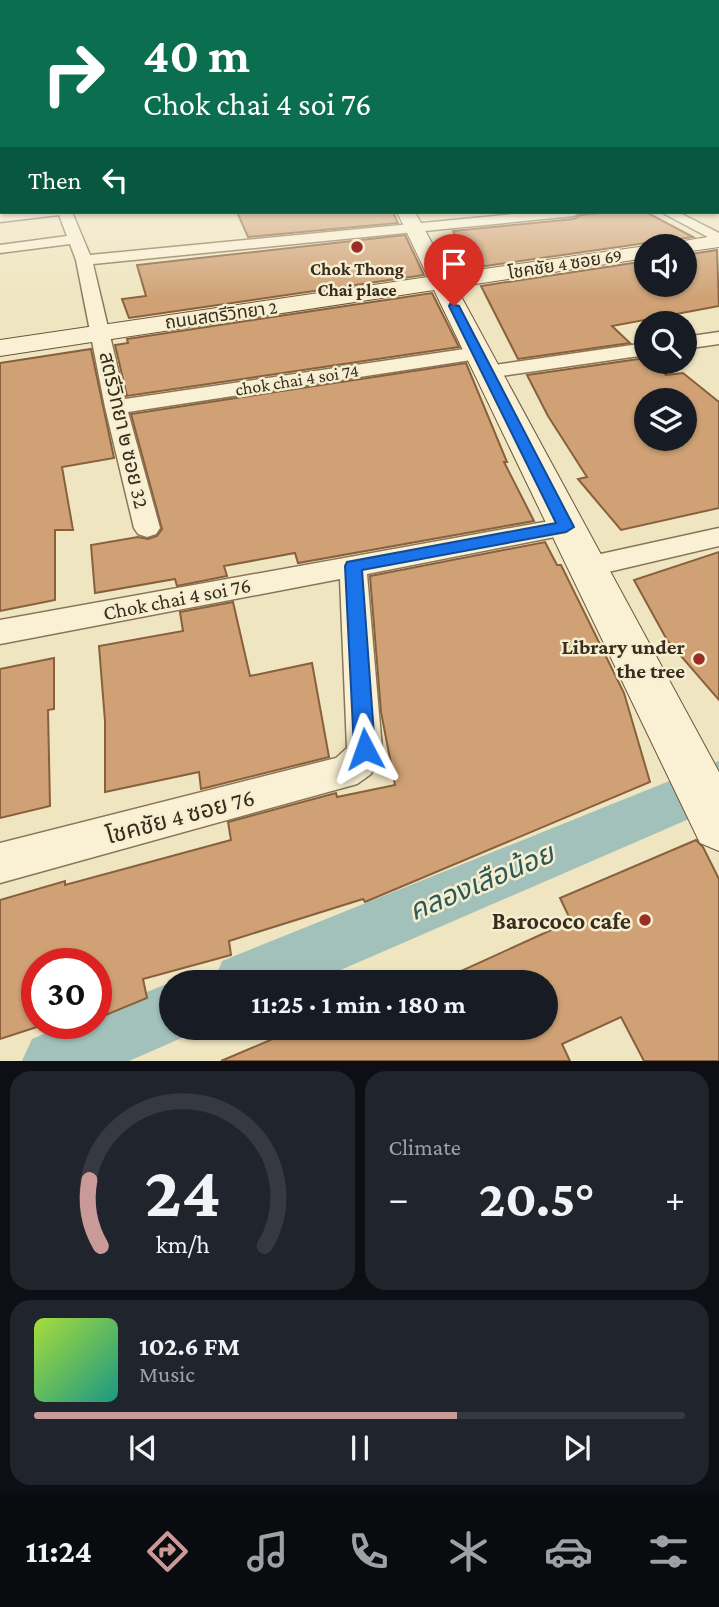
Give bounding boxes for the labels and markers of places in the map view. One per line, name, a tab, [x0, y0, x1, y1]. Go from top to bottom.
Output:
pin	[424, 234, 484, 306]
marker: Chok Thong Chai place	[349, 239, 365, 255]
place label: Chok Thong Chai place	[310, 259, 404, 300]
place label: Library under the tree	[562, 635, 686, 683]
marker: Library under the tree	[691, 651, 707, 667]
place label: Barococo cafe	[492, 907, 631, 934]
marker: Barococo cafe	[637, 912, 653, 928]

